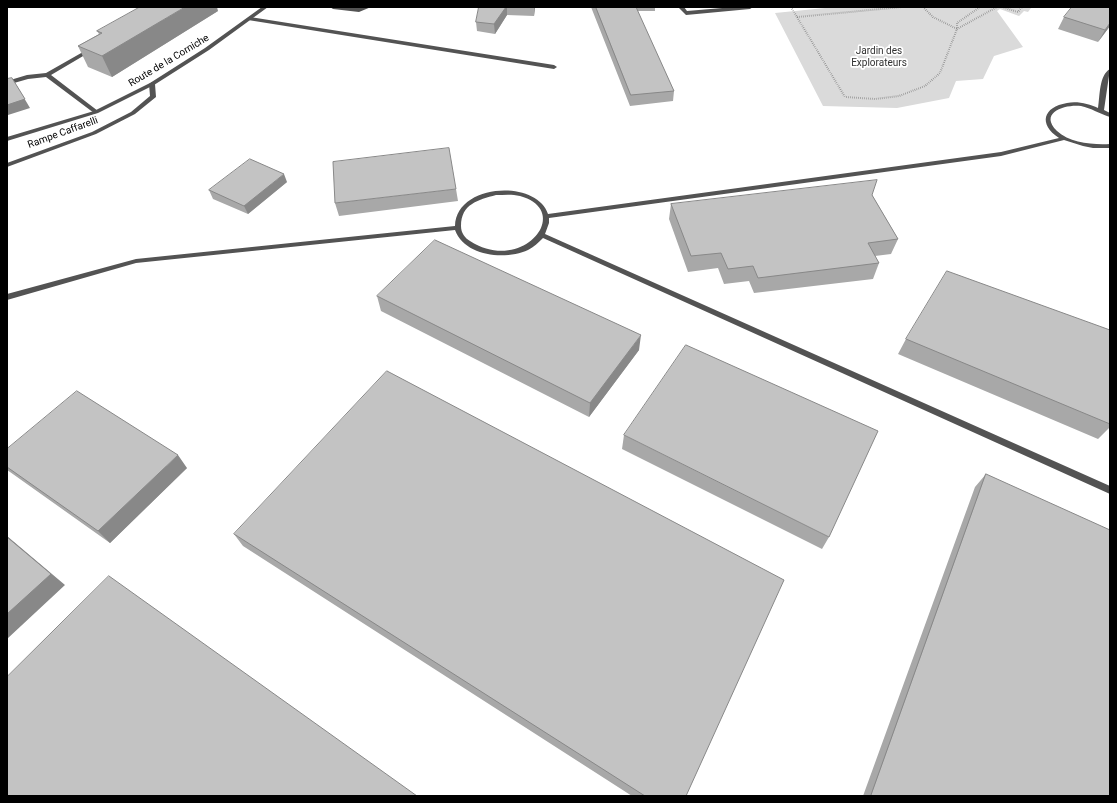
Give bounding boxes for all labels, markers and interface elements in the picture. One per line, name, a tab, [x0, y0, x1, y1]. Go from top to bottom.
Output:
street label: Route de la Corniche	[127, 32, 211, 90]
park label: Jardin des Explorateurs	[851, 45, 907, 68]
street label: Rampe Caffarelli	[26, 115, 100, 151]

